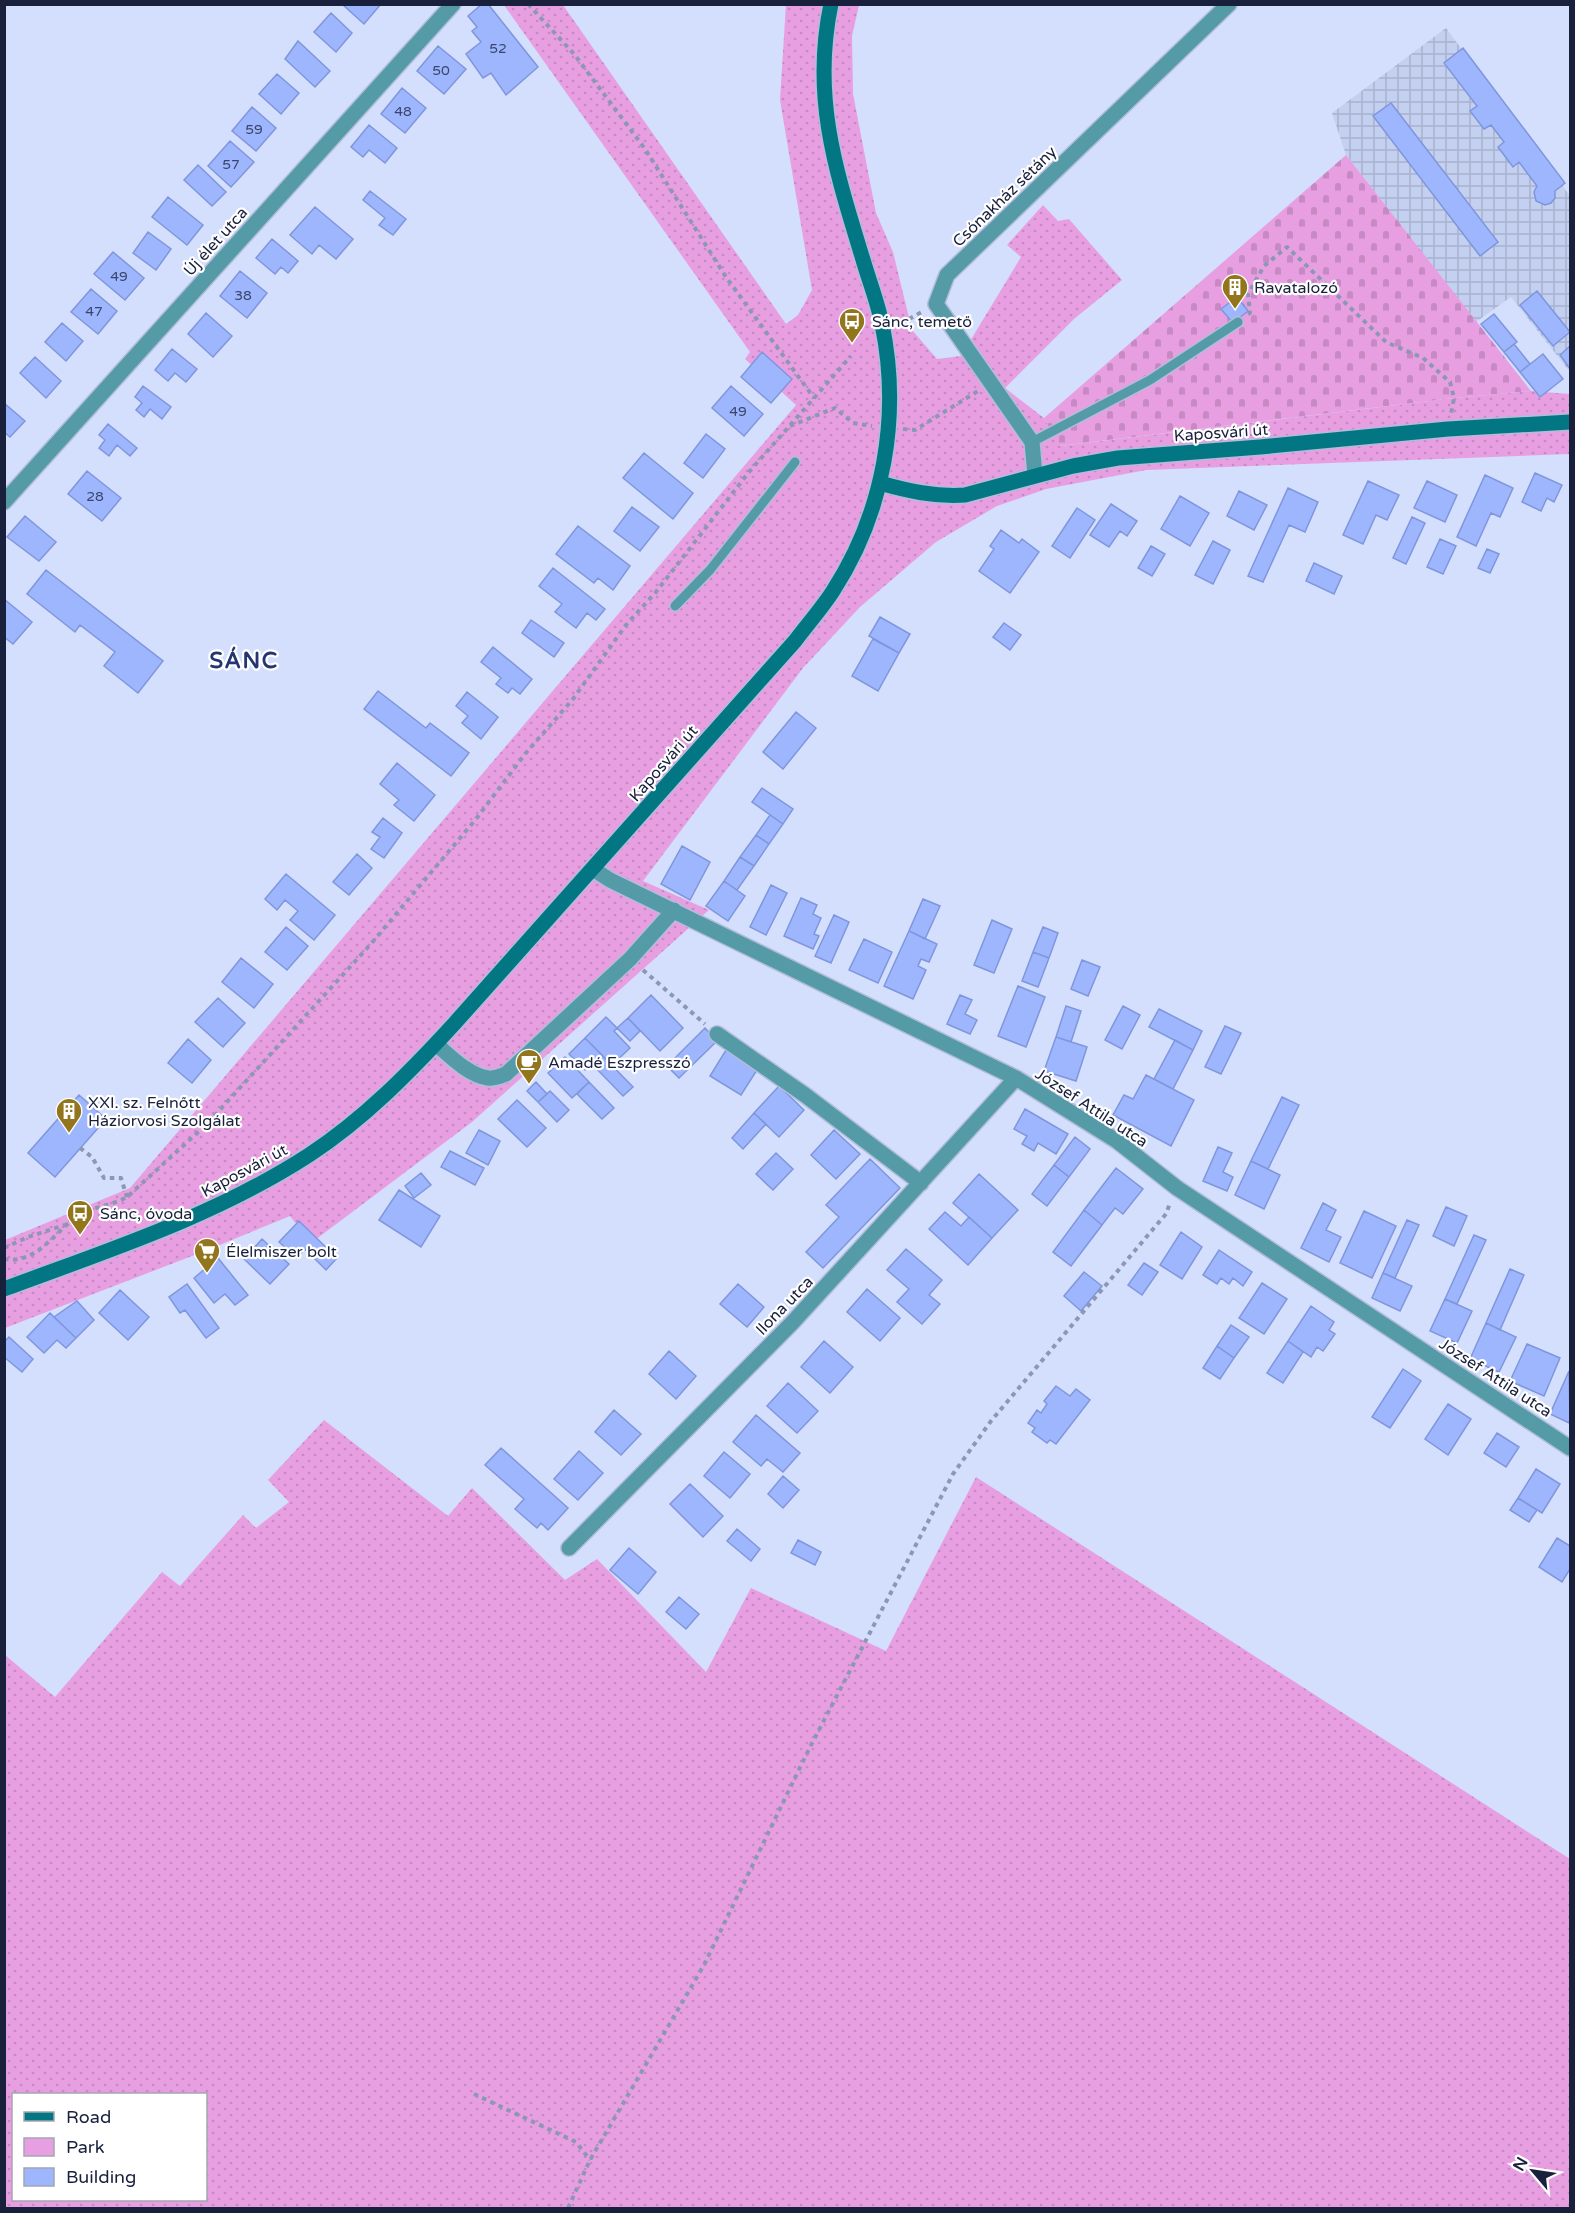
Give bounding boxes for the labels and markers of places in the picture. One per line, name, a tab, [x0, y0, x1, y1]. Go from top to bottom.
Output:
building icon: Ravatalozó	[1220, 272, 1250, 310]
place label: Ravatalozó	[1254, 278, 1338, 298]
bus stop icon: Sánc, temető	[837, 306, 867, 344]
place label: Sánc, temető	[872, 312, 972, 332]
cafe icon: Amadé Eszpresszó	[514, 1047, 544, 1085]
place label: Amadé Eszpresszó	[548, 1053, 691, 1073]
place label: XXI. sz. Felnőtt Háziorvosi Szolgálat	[88, 1093, 240, 1131]
building icon: XXI. sz. Felnőtt Háziorvosi Szolgálat	[54, 1096, 84, 1134]
bus stop icon: Sánc, óvoda	[65, 1198, 95, 1236]
place label: Sánc, óvoda	[100, 1204, 192, 1224]
supermarket icon: Élelmiszer bolt	[192, 1236, 222, 1274]
place label: Élelmiszer bolt	[226, 1242, 337, 1262]

